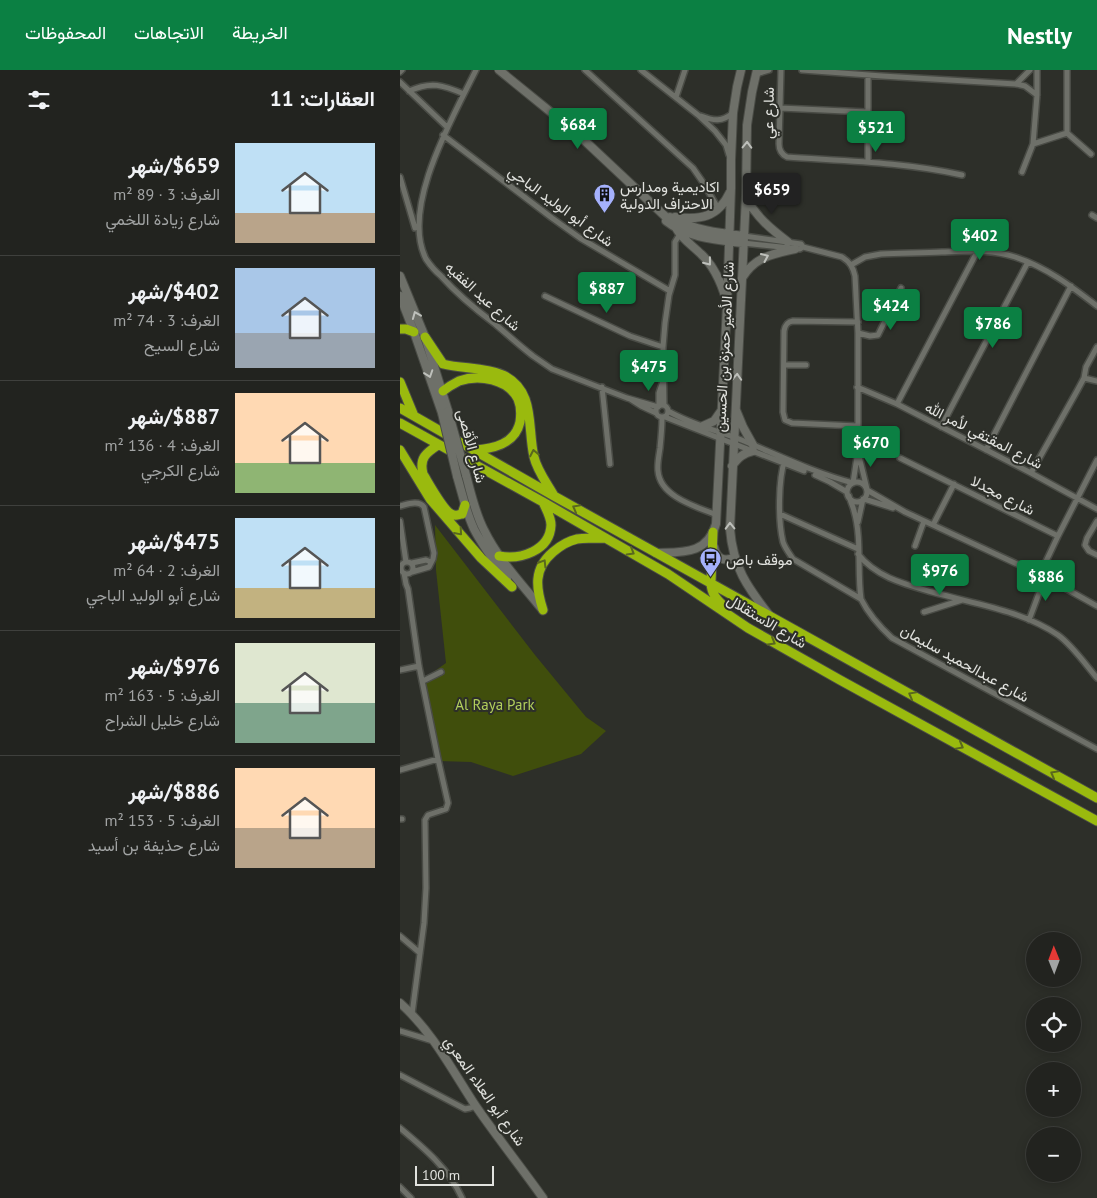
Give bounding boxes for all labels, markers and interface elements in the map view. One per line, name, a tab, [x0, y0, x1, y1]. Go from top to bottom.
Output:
text: Nestly	[1007, 20, 1072, 51]
text: المحفوظات	[25, 21, 106, 44]
text: الاتجاهات	[134, 21, 204, 44]
text: الخريطة	[232, 21, 288, 44]
text: العقارات: 11	[270, 85, 375, 112]
icon: filters	[25, 86, 53, 114]
street label: شارع عي	[758, 87, 782, 139]
pin: $684	[548, 108, 608, 150]
pin: $521	[846, 111, 906, 153]
text: $684	[560, 114, 596, 134]
text: $521	[858, 117, 894, 137]
one-way arrow	[741, 141, 752, 149]
text: $659/شهر	[128, 152, 220, 179]
street label: شارع أبو الوليد الباجي	[502, 161, 618, 254]
icon: home	[275, 163, 335, 223]
pin: $659	[742, 172, 802, 215]
place label: اكاديمية ومدارس الاحتراف الدولية	[620, 177, 720, 213]
text: $659	[754, 179, 790, 199]
building icon: اكاديمية ومدارس الاحتراف الدولية	[592, 183, 616, 214]
text: الغرف: 3 · 89 m²	[113, 184, 220, 204]
text: شارع زيادة اللخمي	[105, 209, 220, 229]
pin: $402	[950, 218, 1010, 261]
text: $402	[962, 225, 998, 245]
one-way arrow	[760, 253, 769, 264]
street label: شارع عيد الفقيه	[440, 257, 525, 337]
one-way arrow	[702, 257, 711, 266]
street label: شارع الأمير حمزة بن الحسين	[710, 261, 740, 433]
pin: $887	[577, 272, 637, 314]
text: $402/شهر	[128, 278, 220, 305]
text: $887	[589, 278, 625, 298]
icon: home	[275, 288, 335, 348]
pin: $424	[861, 288, 921, 331]
text: $424	[873, 295, 909, 315]
pin: $786	[963, 306, 1023, 349]
text: الغرف: 3 · 74 m²	[113, 310, 220, 330]
one-way arrow	[412, 311, 422, 320]
text: $786	[975, 313, 1011, 333]
text: شارع السيح	[144, 335, 220, 355]
pin: $475	[619, 350, 679, 392]
text: $475	[631, 356, 667, 376]
one-way arrow	[423, 369, 433, 378]
one-way arrow	[732, 373, 743, 381]
street label: شارع المقتفي لأمر الله	[920, 397, 1046, 477]
text: $887/شهر	[128, 403, 220, 430]
street label: شارع الأقصى	[451, 407, 491, 486]
icon: home	[275, 413, 335, 473]
pin: $670	[841, 426, 901, 468]
text: $670	[853, 432, 889, 452]
text: الغرف: 4 · 136 m²	[104, 435, 220, 455]
one-way arrow	[529, 448, 539, 457]
text: شارع الكرجي	[141, 460, 220, 480]
street label: شارع مجدلا	[967, 471, 1038, 521]
one-way arrow	[572, 504, 581, 514]
one-way arrow	[725, 522, 735, 530]
one-way arrow	[453, 526, 461, 535]
text: $475/شهر	[128, 528, 220, 555]
icon: home	[275, 538, 335, 598]
one-way arrow	[625, 546, 634, 556]
bus stop icon: موقف باص	[698, 547, 722, 578]
place label: موقف باص	[726, 550, 793, 570]
pin: $976	[910, 554, 970, 596]
text: الغرف: 2 · 64 m²	[113, 560, 220, 580]
one-way arrow	[537, 560, 547, 569]
text: $976	[922, 560, 958, 580]
pin: $886	[1016, 560, 1076, 602]
text: $886	[1028, 566, 1064, 586]
text: شارع أبو الوليد الباجي	[86, 585, 220, 605]
street label: شارع الاستقلال	[723, 590, 811, 654]
street label: شارع عبدالحميد سليمان	[896, 620, 1033, 708]
one-way arrow	[767, 635, 776, 645]
text: $976/شهر	[128, 653, 220, 680]
icon: home	[275, 663, 335, 723]
text: الغرف: 5 · 163 m²	[104, 685, 220, 705]
one-way arrow	[909, 691, 918, 701]
park label: Al Raya Park	[455, 695, 536, 714]
text: شارع خليل الشراح	[105, 710, 220, 730]
one-way arrow	[955, 740, 964, 750]
one-way arrow	[1051, 770, 1060, 780]
text: $886/شهر	[128, 778, 220, 805]
icon: home	[275, 788, 335, 848]
text: الغرف: 5 · 153 m²	[104, 810, 220, 830]
text: شارع حذيفة بن أسيد	[88, 835, 220, 855]
north arrow	[1026, 932, 1081, 988]
map controls	[1026, 932, 1081, 1182]
button: locate	[1026, 997, 1081, 1052]
street label: شارع أبو العلاء المعري	[437, 1032, 530, 1152]
button: +	[1026, 1062, 1081, 1117]
button: −	[1026, 1127, 1081, 1182]
scale bar	[415, 1163, 494, 1186]
text: 100 m	[422, 1166, 460, 1184]

